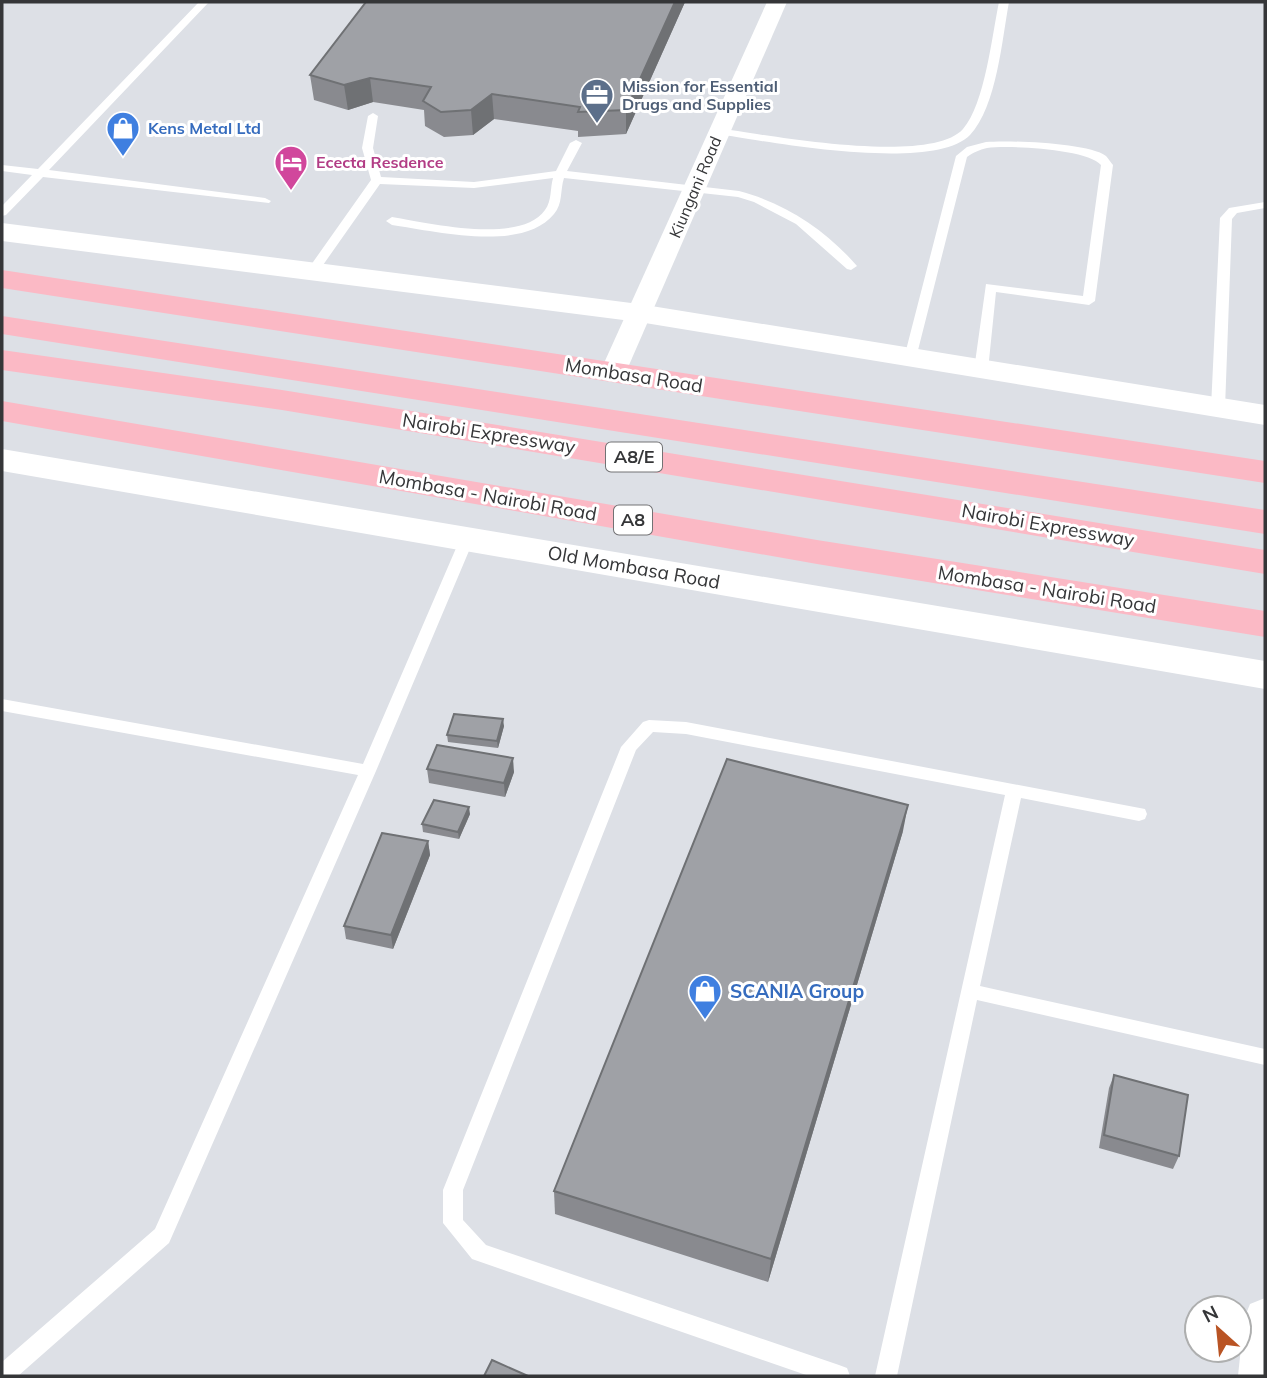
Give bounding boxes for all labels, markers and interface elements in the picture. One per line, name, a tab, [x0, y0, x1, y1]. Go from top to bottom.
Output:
office icon: Mission for Essential Drugs and Supplies	[578, 76, 616, 125]
place label: Mission for Essential Drugs and Supplies	[622, 76, 778, 114]
shop icon: Kens Metal Ltd	[104, 109, 142, 158]
place label: Kens Metal Ltd	[148, 118, 261, 138]
street label: Kiungani Road	[665, 133, 725, 241]
hotel icon: Ececta Resdence	[272, 143, 310, 192]
place label: Ececta Resdence	[316, 152, 444, 172]
street label: Mombasa Road	[563, 352, 705, 398]
street label: Nairobi Expressway	[401, 407, 577, 459]
road number: A8/E	[606, 443, 662, 472]
street label: Mombasa - Nairobi Road	[377, 464, 599, 526]
street label: Nairobi Expressway	[960, 498, 1136, 552]
road number: A8	[614, 506, 652, 534]
street label: Old Mombasa Road	[546, 540, 722, 594]
street label: Mombasa - Nairobi Road	[936, 560, 1158, 618]
shop icon: SCANIA Group	[686, 972, 724, 1021]
place label: SCANIA Group	[730, 979, 864, 1003]
north arrow	[1183, 1294, 1253, 1364]
text: N	[1198, 1300, 1222, 1328]

